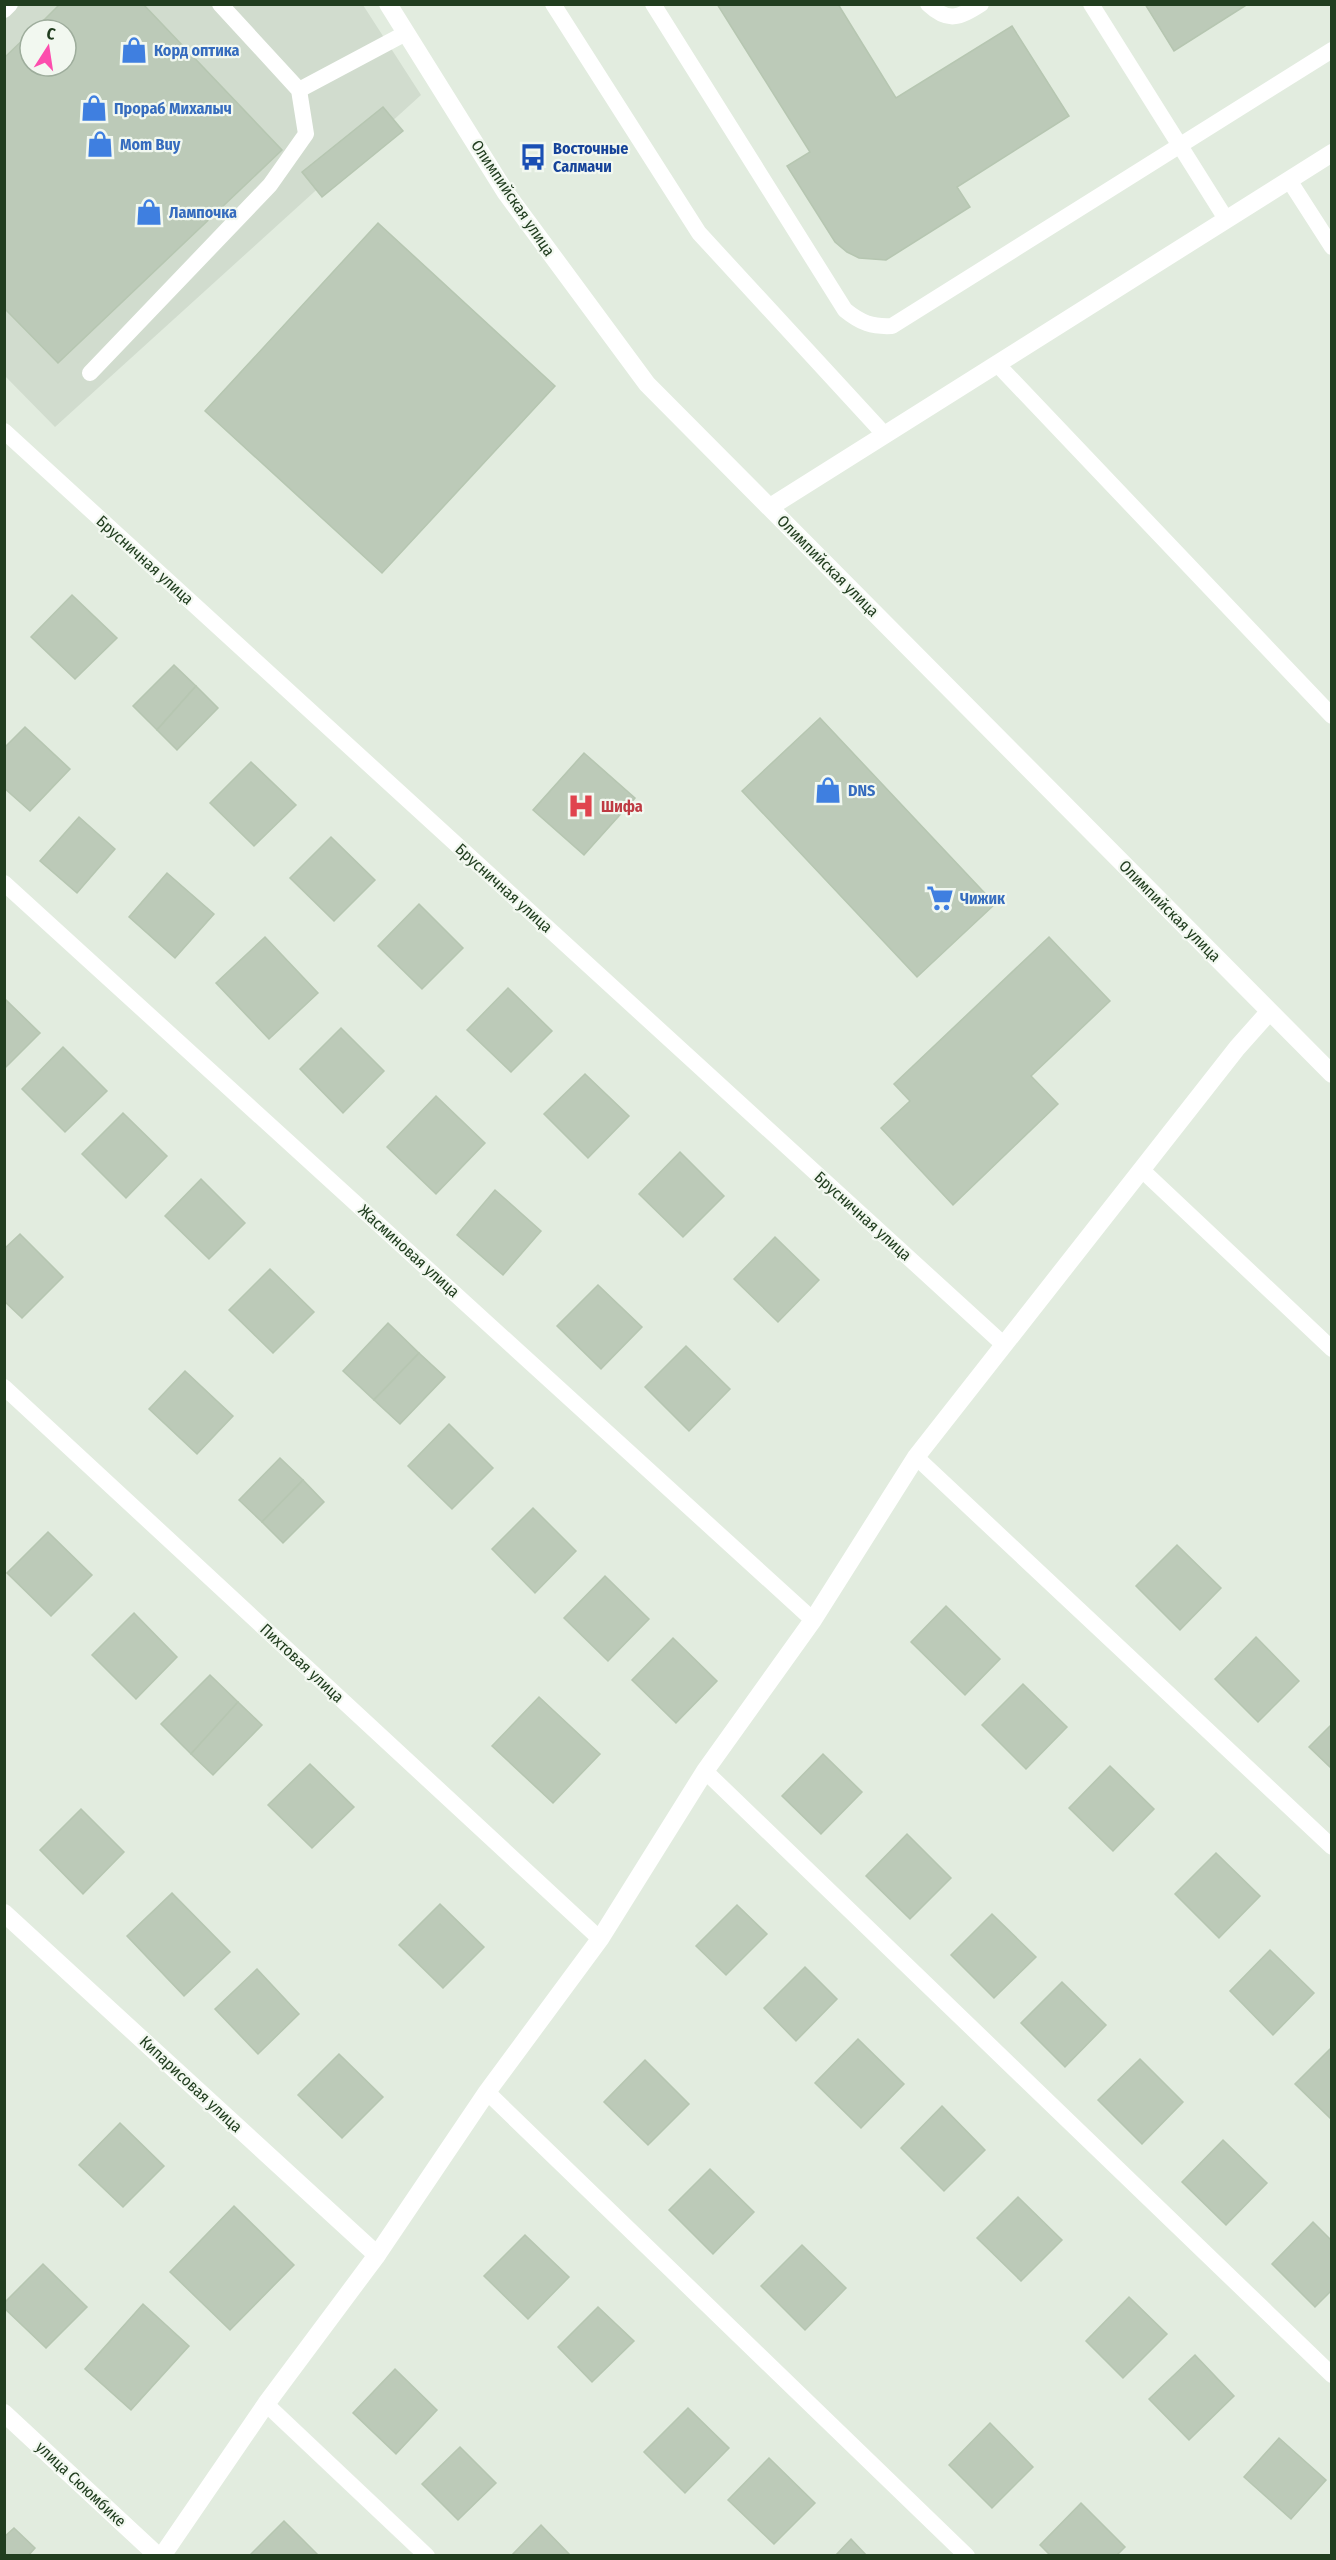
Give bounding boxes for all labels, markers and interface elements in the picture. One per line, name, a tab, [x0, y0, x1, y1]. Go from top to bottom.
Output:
north arrow	[18, 18, 78, 78]
text: С	[45, 24, 58, 44]
shop icon: Корд оптика	[119, 35, 149, 65]
place label: Корд оптика	[154, 41, 240, 60]
shop icon: Прораб Михалыч	[79, 93, 109, 123]
place label: Прораб Михалыч	[114, 99, 232, 118]
shop icon: Mom Buy	[85, 129, 115, 159]
place label: Mom Buy	[120, 135, 181, 154]
street label: Олимпийская улица	[467, 136, 559, 260]
place label: Восточные Салмачи	[553, 139, 628, 176]
bus stop icon: Восточные Салмачи	[518, 142, 548, 172]
shop icon: Лампочка	[134, 197, 164, 227]
place label: Лампочка	[169, 203, 237, 222]
street label: Брусничная улица	[93, 511, 198, 609]
street label: Олимпийская улица	[773, 511, 883, 621]
shop icon: DNS	[813, 775, 843, 805]
place label: DNS	[848, 781, 875, 800]
hospital icon: Шифа	[566, 791, 596, 821]
place label: Шифа	[601, 797, 643, 816]
street label: Брусничная улица	[452, 839, 557, 937]
street label: Олимпийская улица	[1115, 856, 1225, 966]
supermarket icon: Чижик	[925, 883, 955, 913]
place label: Чижик	[960, 889, 1006, 908]
street label: Брусничная улица	[811, 1167, 916, 1265]
street label: Жасминовая улица	[355, 1201, 463, 1301]
street label: Пихтовая улица	[256, 1619, 348, 1707]
street label: Кипарисовая улица	[136, 2032, 246, 2136]
street label: улица Сююмбике	[32, 2437, 130, 2531]

